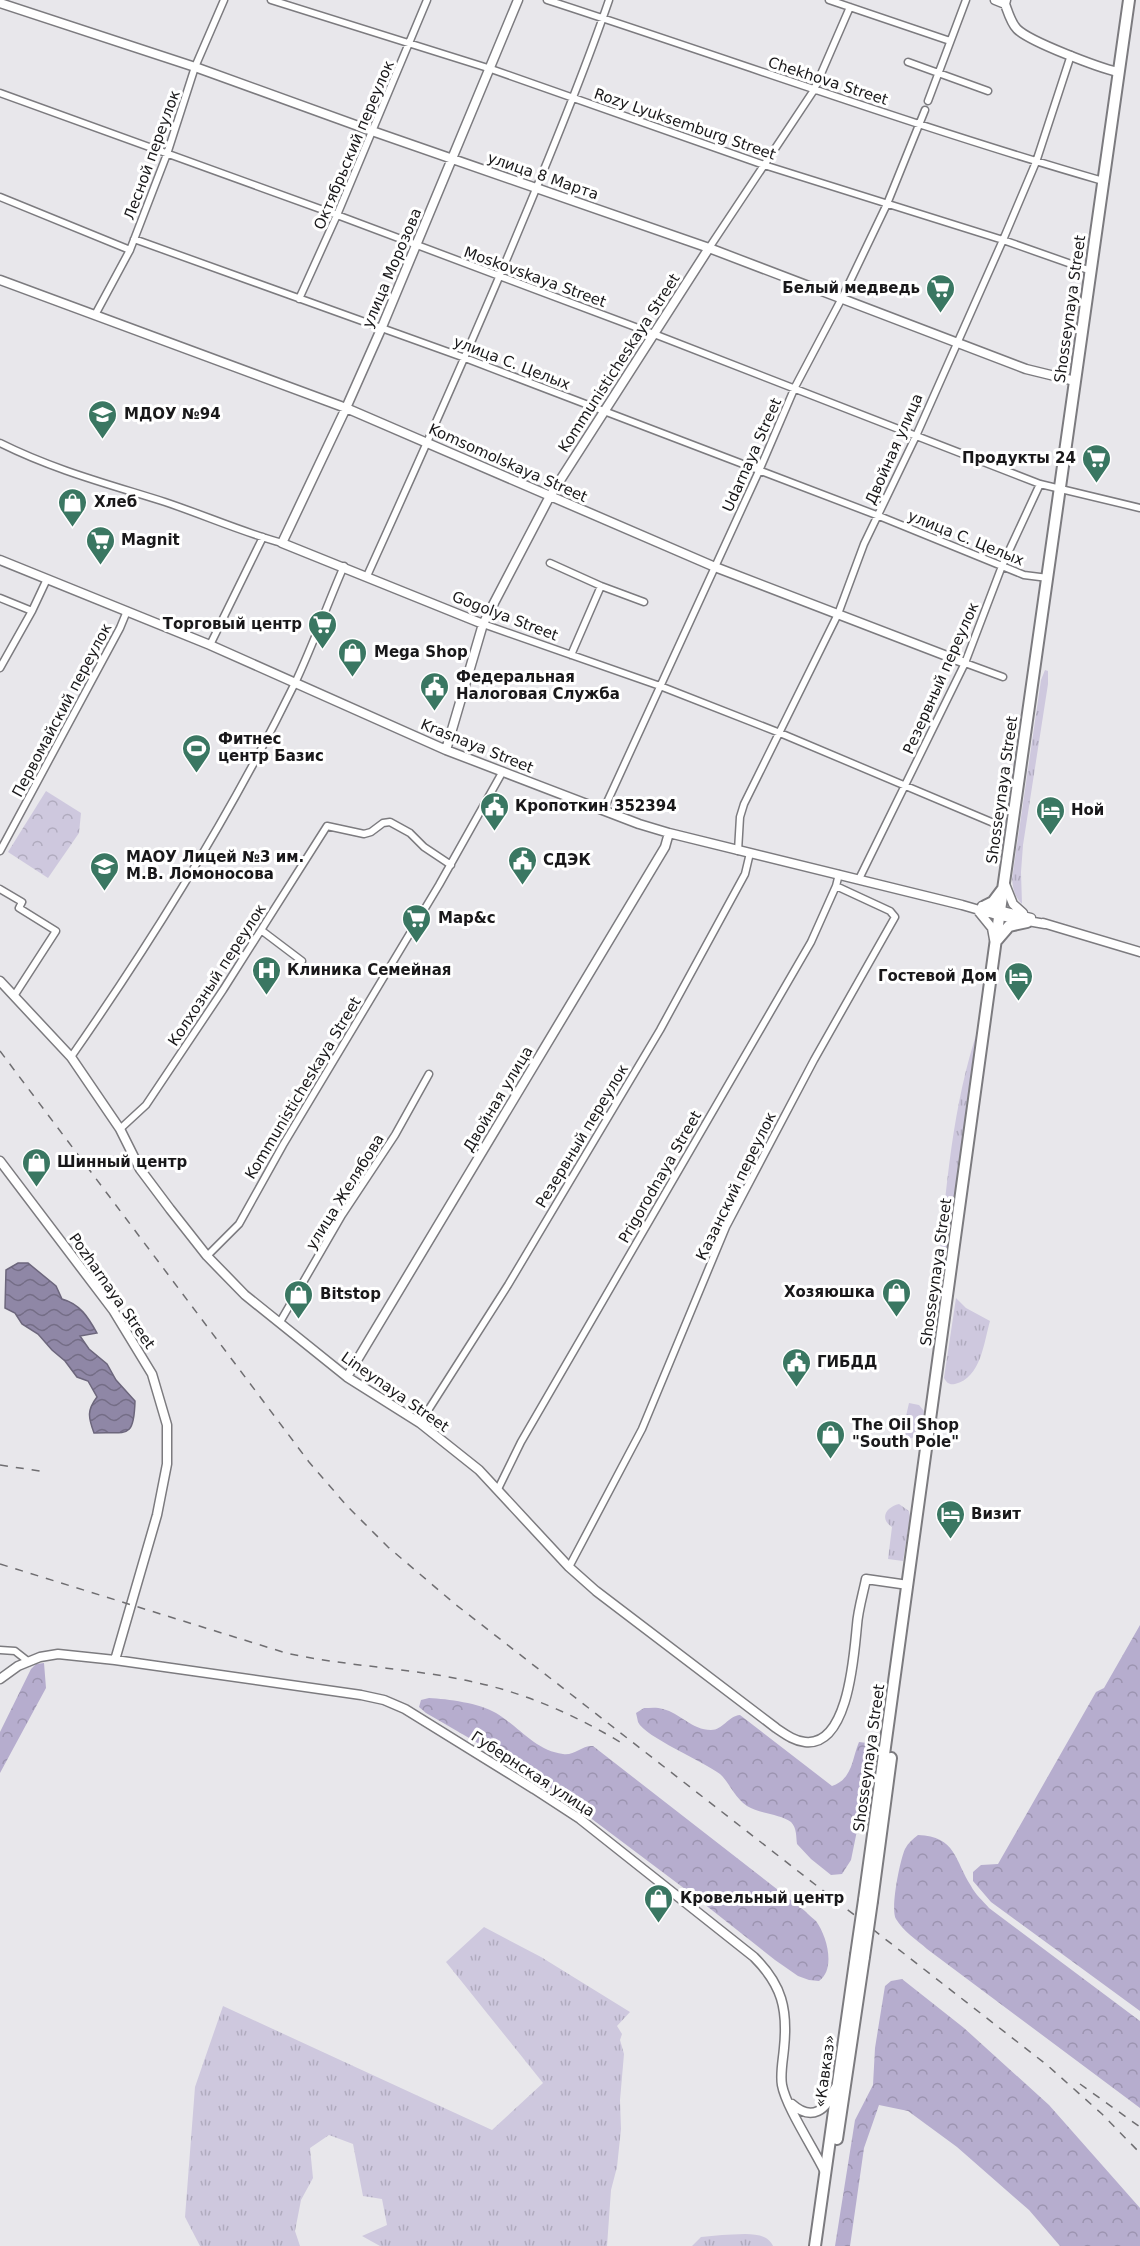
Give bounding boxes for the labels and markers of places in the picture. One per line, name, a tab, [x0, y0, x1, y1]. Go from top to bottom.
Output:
supermarket icon: Белый медведь	[925, 272, 957, 314]
place label: Белый медведь	[782, 279, 920, 297]
school or university icon: МДОУ №94	[87, 398, 119, 440]
place label: МДОУ №94	[124, 405, 221, 423]
supermarket icon: Продукты 24	[1081, 442, 1113, 484]
place label: Продукты 24	[962, 449, 1076, 467]
shop icon: Хлеб	[57, 486, 89, 528]
place label: Хлеб	[94, 493, 137, 511]
supermarket icon: Magnit	[84, 524, 116, 566]
place label: Magnit	[121, 531, 180, 549]
supermarket icon: Торговый центр	[307, 608, 339, 650]
place label: Торговый центр	[163, 615, 302, 633]
shop icon: Mega Shop	[337, 636, 369, 678]
place label: Mega Shop	[374, 643, 468, 661]
place label: Федеральная Налоговая Служба	[456, 668, 620, 703]
public building icon: Федеральная Налоговая Служба	[419, 670, 451, 712]
place label: Фитнес центр Базис	[218, 730, 324, 765]
sports icon: Фитнес центр Базис	[181, 732, 213, 774]
public building icon: Кропоткин 352394	[478, 790, 510, 832]
hotel icon: Ной	[1034, 794, 1066, 836]
place label: Кропоткин 352394	[515, 797, 677, 815]
place label: Ной	[1071, 801, 1104, 819]
public building icon: СДЭК	[506, 844, 538, 886]
place label: МАОУ Лицей №3 им. М.В. Ломоносова	[126, 848, 304, 883]
school or university icon: МАОУ Лицей №3 им. М.В. Ломоносова	[89, 850, 121, 892]
place label: СДЭК	[543, 851, 591, 869]
supermarket icon: Мар&с	[401, 902, 433, 944]
place label: Мар&с	[438, 909, 496, 927]
hospital icon: Клиника Семейная	[250, 954, 282, 996]
hotel icon: Гостевой Дом	[1002, 960, 1034, 1002]
place label: Клиника Семейная	[287, 961, 451, 979]
place label: Гостевой Дом	[878, 967, 997, 985]
shop icon: Шинный центр	[20, 1146, 52, 1188]
place label: Шинный центр	[57, 1153, 187, 1171]
shop icon: Хозяюшка	[880, 1276, 912, 1318]
shop icon: Bitstop	[283, 1278, 315, 1320]
place label: Хозяюшка	[784, 1283, 875, 1301]
place label: Bitstop	[320, 1285, 381, 1303]
public building icon: ГИБДД	[780, 1346, 812, 1388]
place label: ГИБДД	[817, 1353, 877, 1371]
place label: The Oil Shop "South Pole"	[852, 1416, 959, 1451]
shop icon: The Oil Shop "South Pole"	[815, 1418, 847, 1460]
hotel icon: Визит	[934, 1498, 966, 1540]
place label: Визит	[971, 1505, 1021, 1523]
shop icon: Кровельный центр	[643, 1882, 675, 1924]
place label: Кровельный центр	[680, 1889, 844, 1907]

